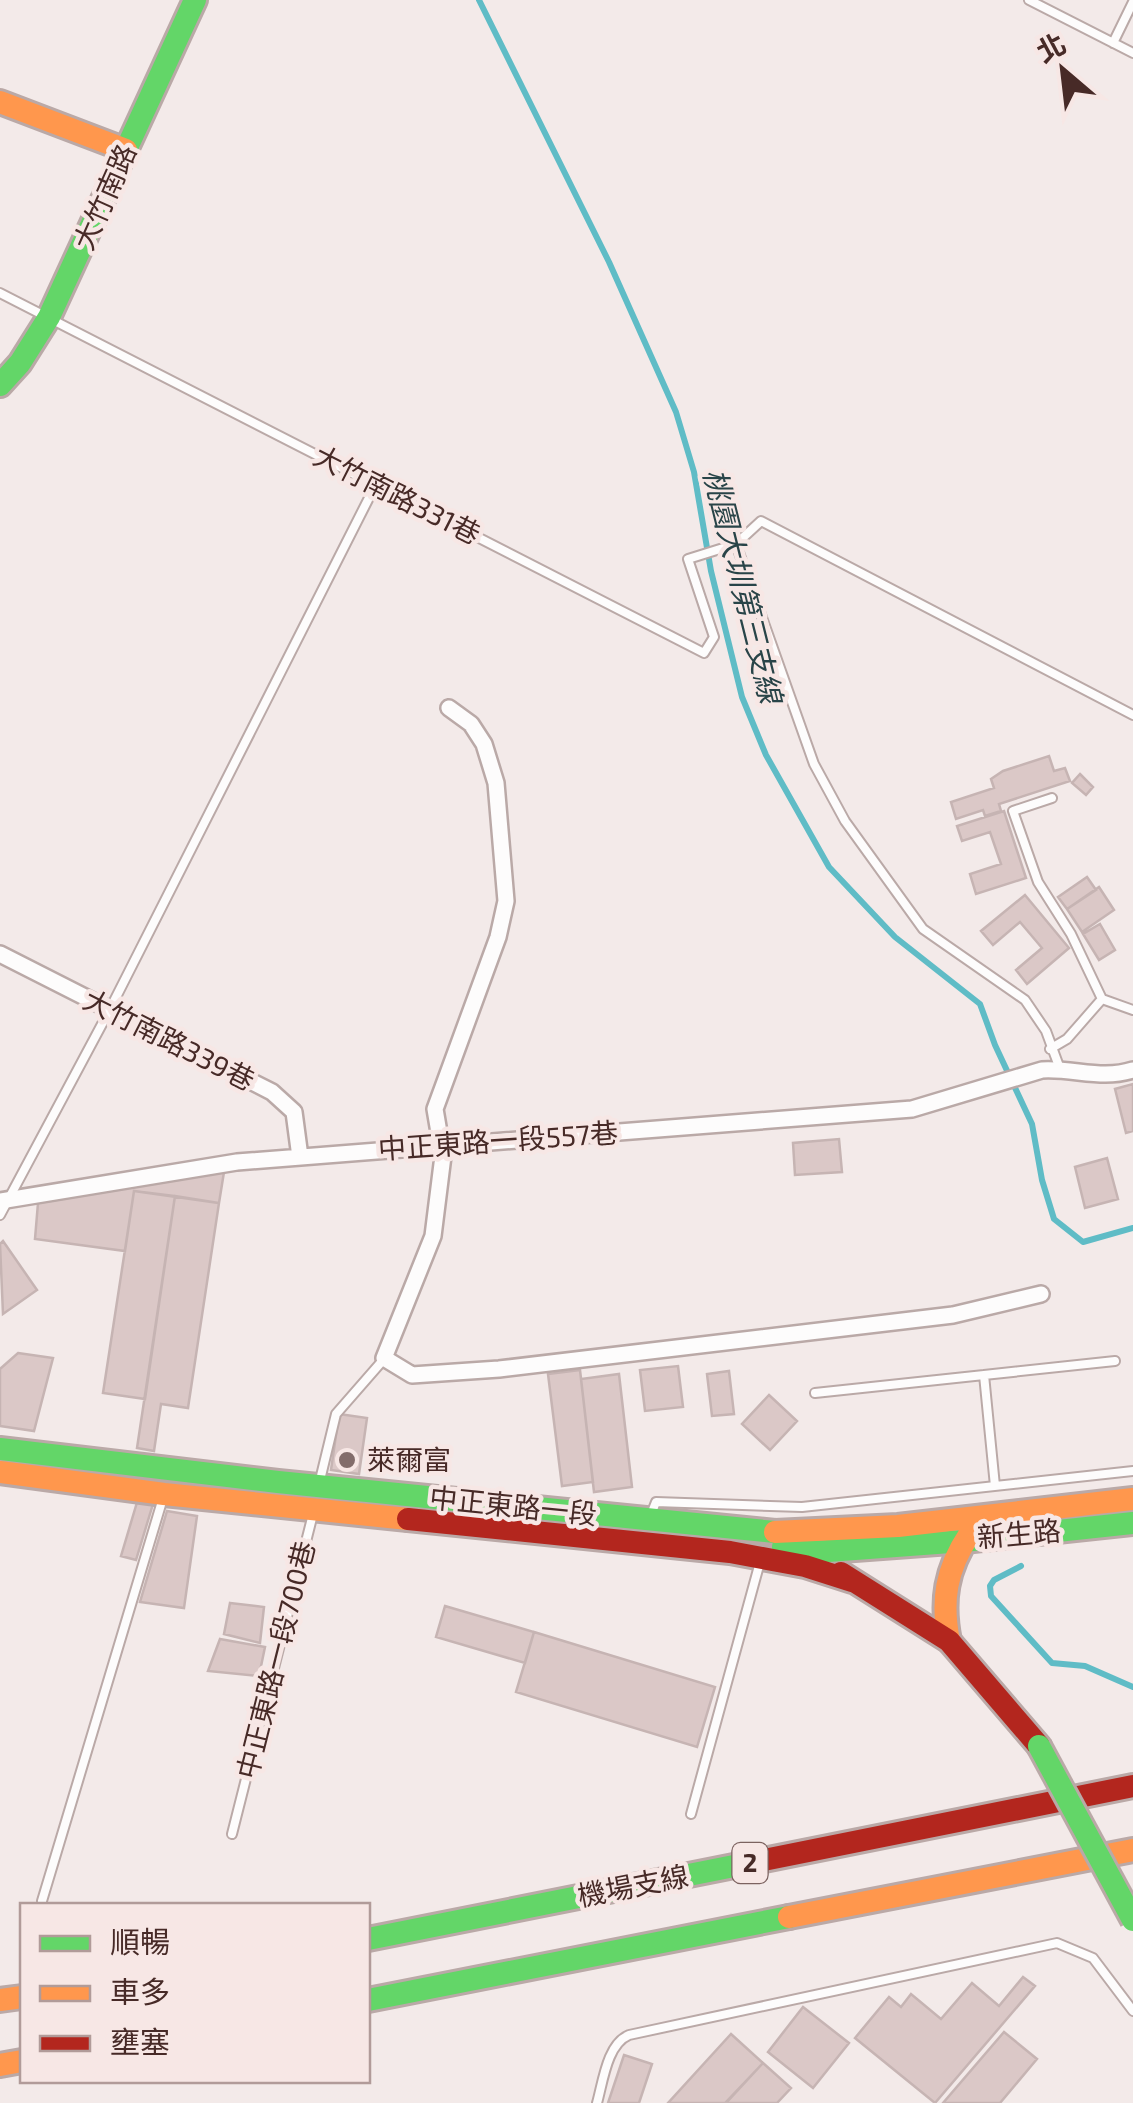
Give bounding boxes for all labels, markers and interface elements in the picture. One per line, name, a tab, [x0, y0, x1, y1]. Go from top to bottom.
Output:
north arrow	[1013, 20, 1113, 120]
text: 北	[1030, 25, 1071, 69]
street label: 大竹南路	[66, 139, 142, 255]
street label: 大竹南路331巷	[309, 438, 486, 551]
water label: 桃園大圳第三支線	[697, 465, 791, 709]
street label: 大竹南路339巷	[78, 981, 261, 1097]
street label: 中正東路一段557巷	[377, 1115, 619, 1165]
place label: 萊爾富	[367, 1442, 451, 1476]
marker: 萊爾富	[336, 1449, 358, 1471]
street label: 中正東路一段	[428, 1479, 598, 1531]
street label: 新生路	[976, 1512, 1062, 1554]
street label: 中正東路一段700巷	[229, 1537, 321, 1782]
road number: 2	[732, 1843, 768, 1883]
street label: 機場支線	[575, 1858, 691, 1912]
legend	[20, 1903, 370, 2083]
text: 順暢	[110, 1923, 170, 1959]
text: 車多	[110, 1973, 170, 2009]
text: 壅塞	[110, 2023, 170, 2059]

